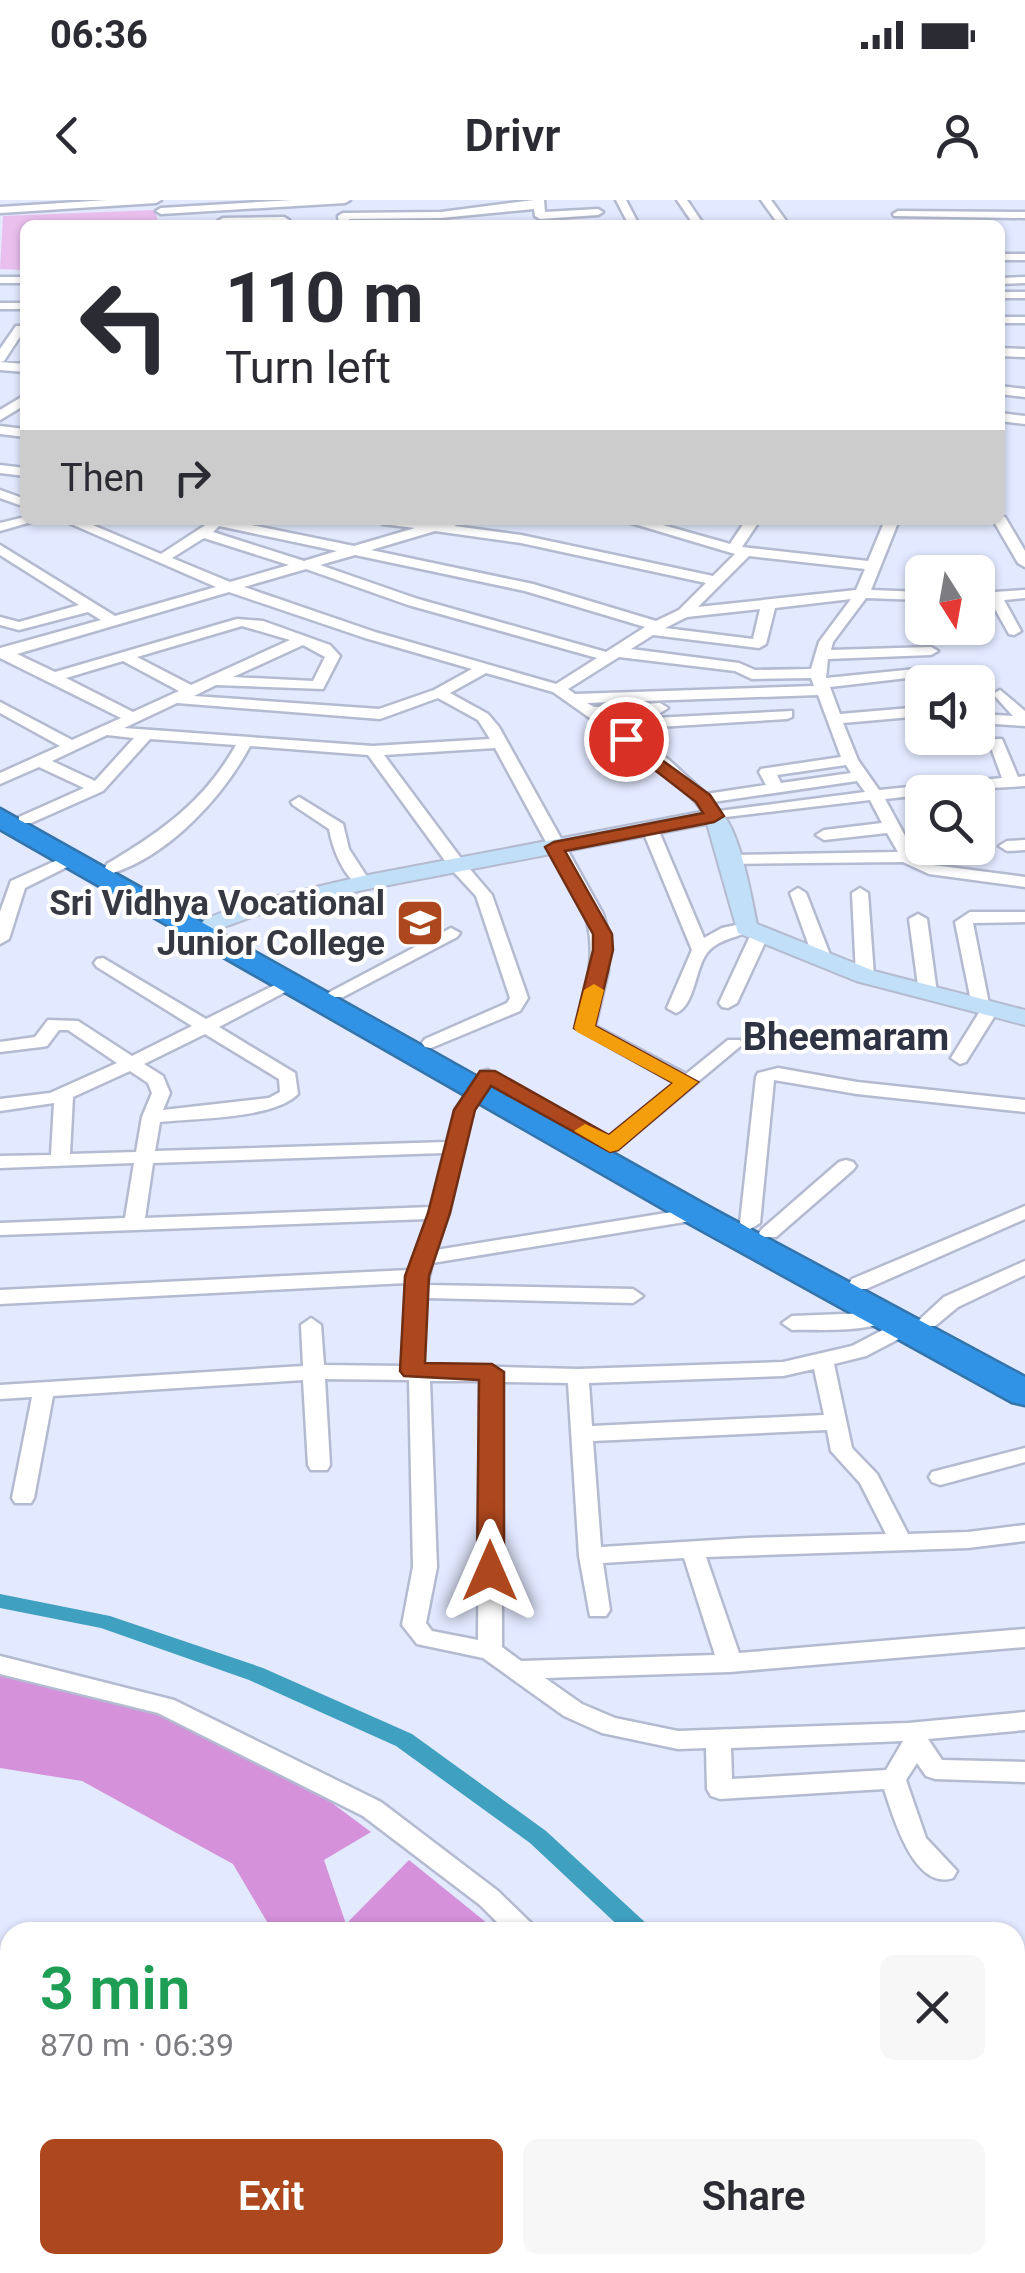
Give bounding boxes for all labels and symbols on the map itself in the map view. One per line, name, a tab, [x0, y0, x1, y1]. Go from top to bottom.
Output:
north arrow	[905, 555, 995, 645]
pin	[584, 697, 669, 782]
place label: Sri Vidhya Vocational Junior College	[49, 883, 385, 964]
school or university icon: Sri Vidhya Vocational Junior College	[394, 897, 446, 949]
district label: Bheemaram	[743, 1015, 949, 1059]
position arrow	[438, 1519, 542, 1623]

